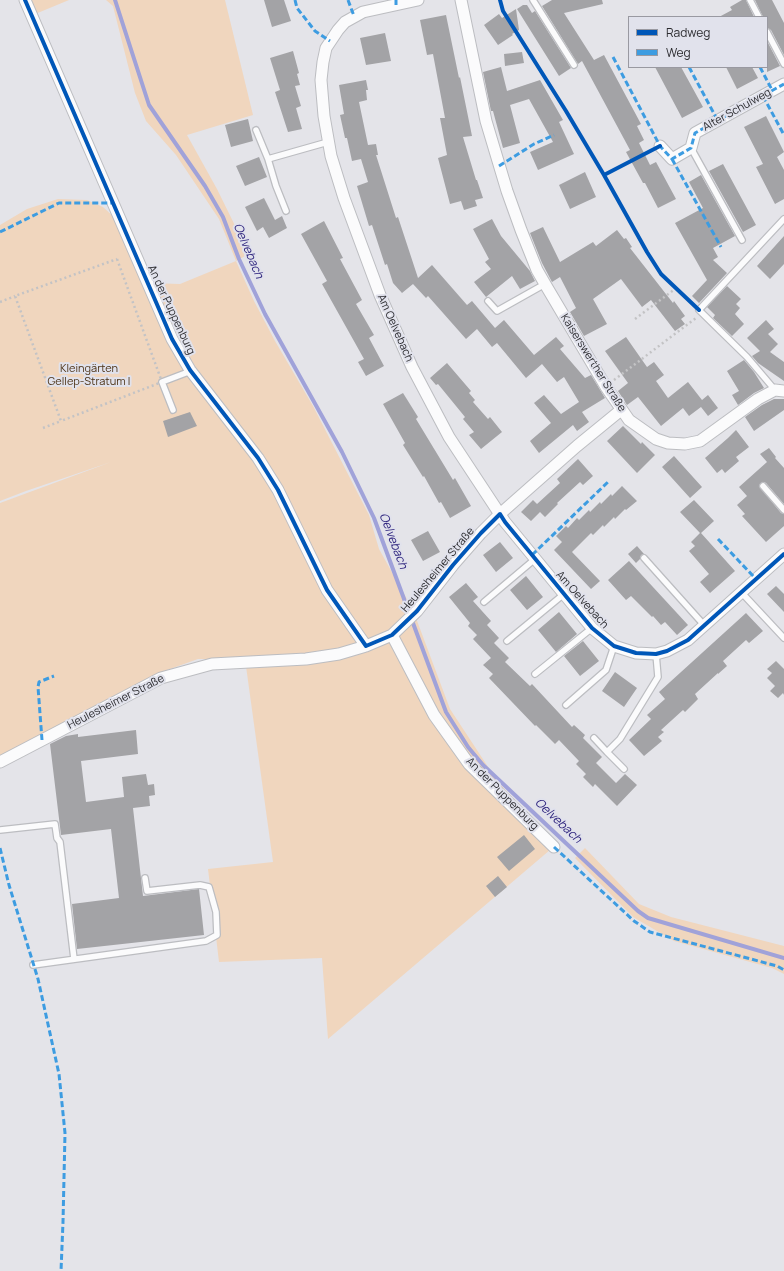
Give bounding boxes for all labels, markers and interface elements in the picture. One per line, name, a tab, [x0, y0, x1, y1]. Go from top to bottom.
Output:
legend	[628, 16, 768, 68]
text: Radweg	[666, 24, 710, 41]
text: Weg	[666, 44, 691, 61]
street label: Alter Schulweg	[701, 86, 773, 134]
water label: Oelvebach	[230, 221, 266, 281]
street label: An der Puppenburg	[144, 263, 198, 357]
street label: Am Oelvebach	[374, 292, 416, 364]
street label: Kaiserswerther Straße	[557, 312, 629, 414]
park label: Kleingärten Gellep-Stratum I	[48, 362, 130, 388]
water label: Oelvebach	[376, 511, 410, 571]
street label: Heulesheimer Straße	[399, 525, 477, 615]
street label: Am Oelvebach	[553, 569, 611, 631]
street label: Heulesheimer Straße	[65, 672, 167, 732]
street label: An der Puppenburg	[463, 755, 541, 833]
water label: Oelvebach	[532, 796, 584, 846]

